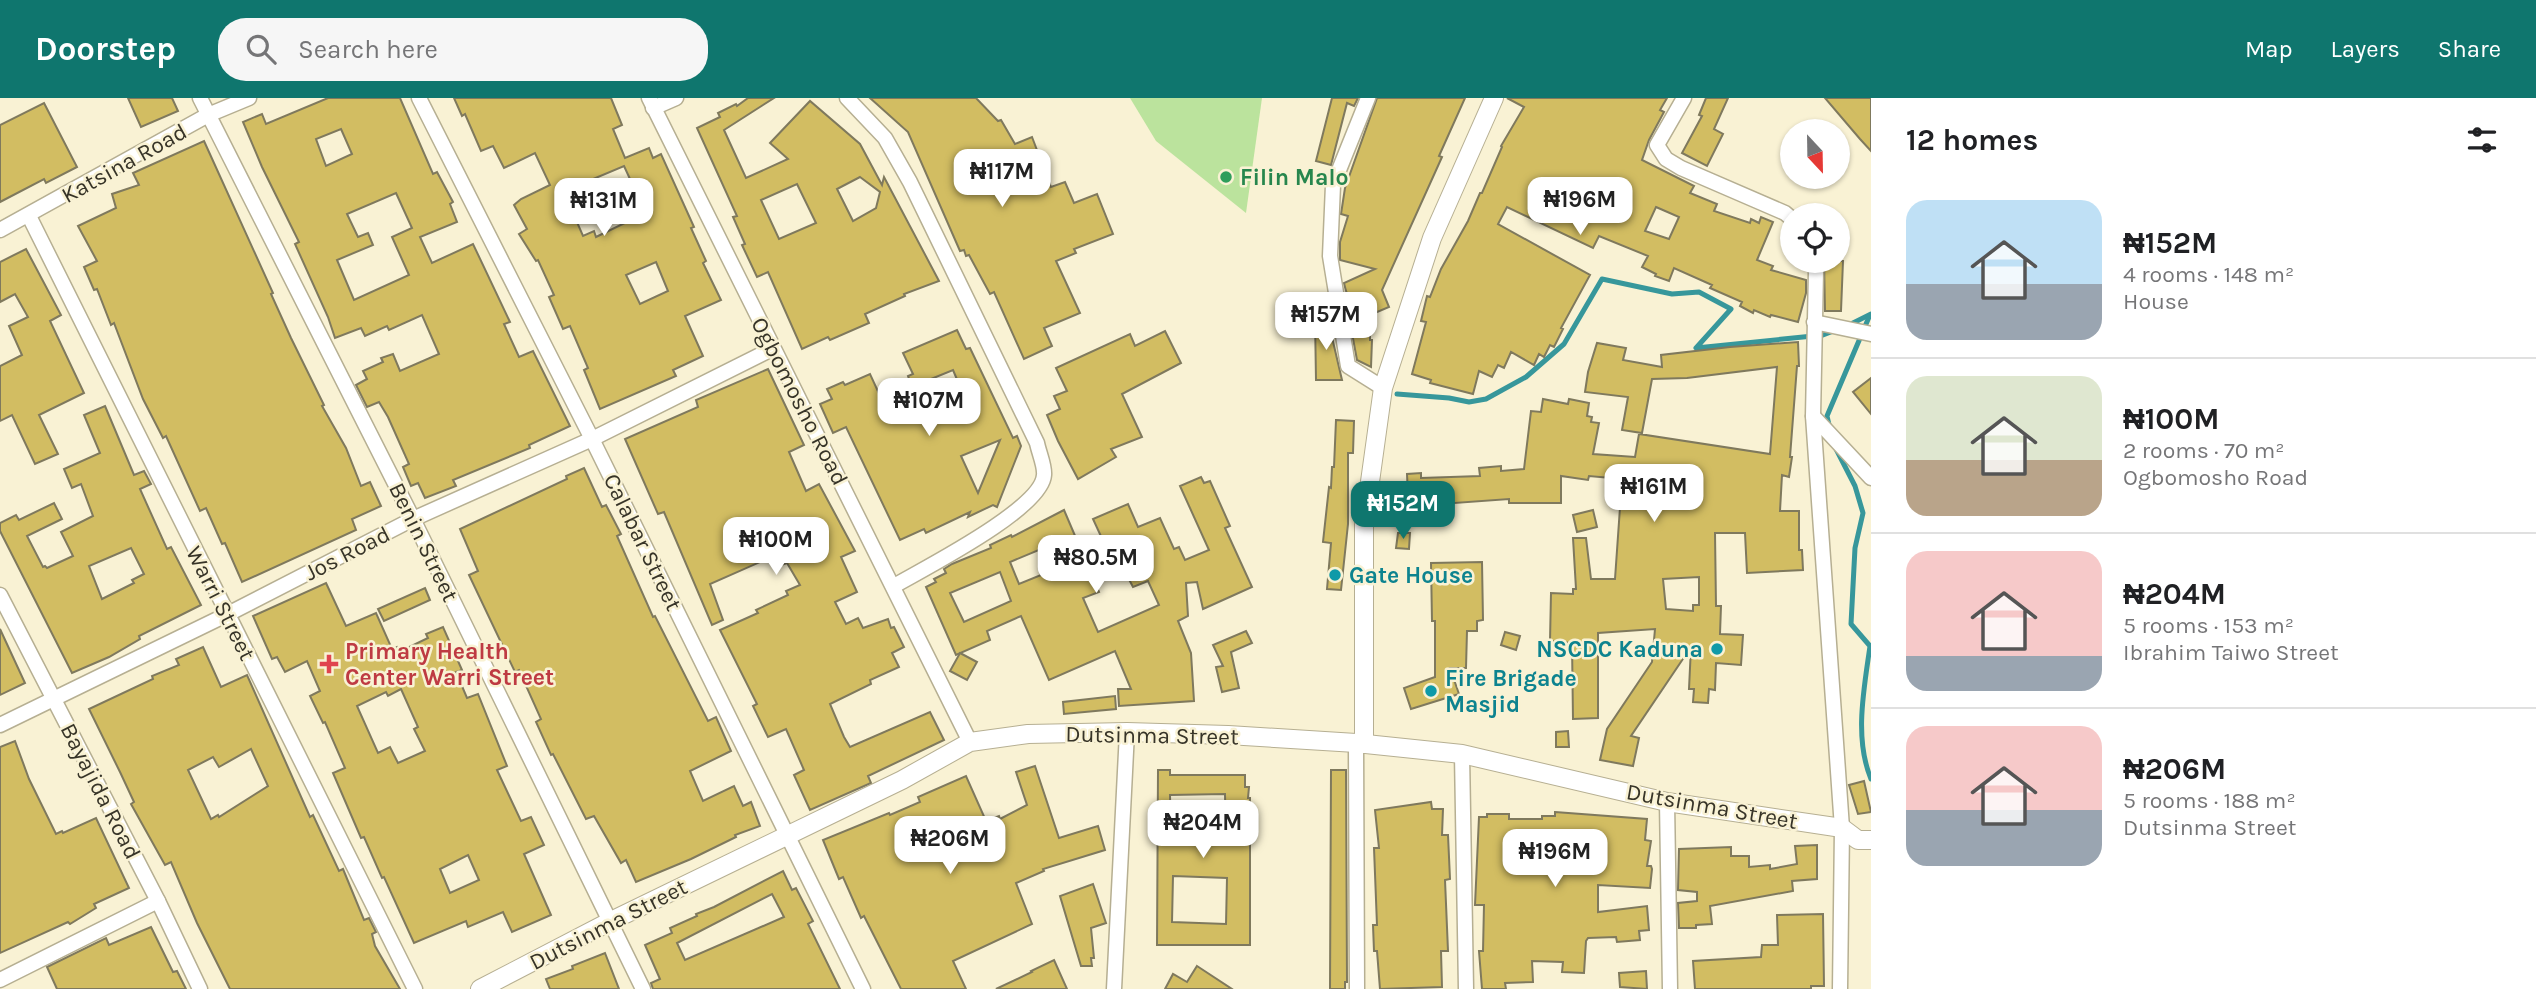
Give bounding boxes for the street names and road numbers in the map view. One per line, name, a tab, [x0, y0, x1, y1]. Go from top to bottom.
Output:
street label: Katsina Road	[57, 118, 192, 209]
street label: Ogbomosho Road	[746, 313, 854, 490]
street label: Calabar Street	[598, 469, 688, 615]
street label: Benin Street	[383, 478, 464, 607]
street label: Jos Road	[300, 520, 395, 586]
street label: Warri Street	[180, 542, 261, 665]
street label: Bayajida Road	[55, 719, 146, 864]
street label: Dutsinma Street	[1065, 720, 1239, 751]
street label: Dutsinma Street	[1624, 778, 1800, 835]
street label: Dutsinma Street	[525, 873, 692, 976]

